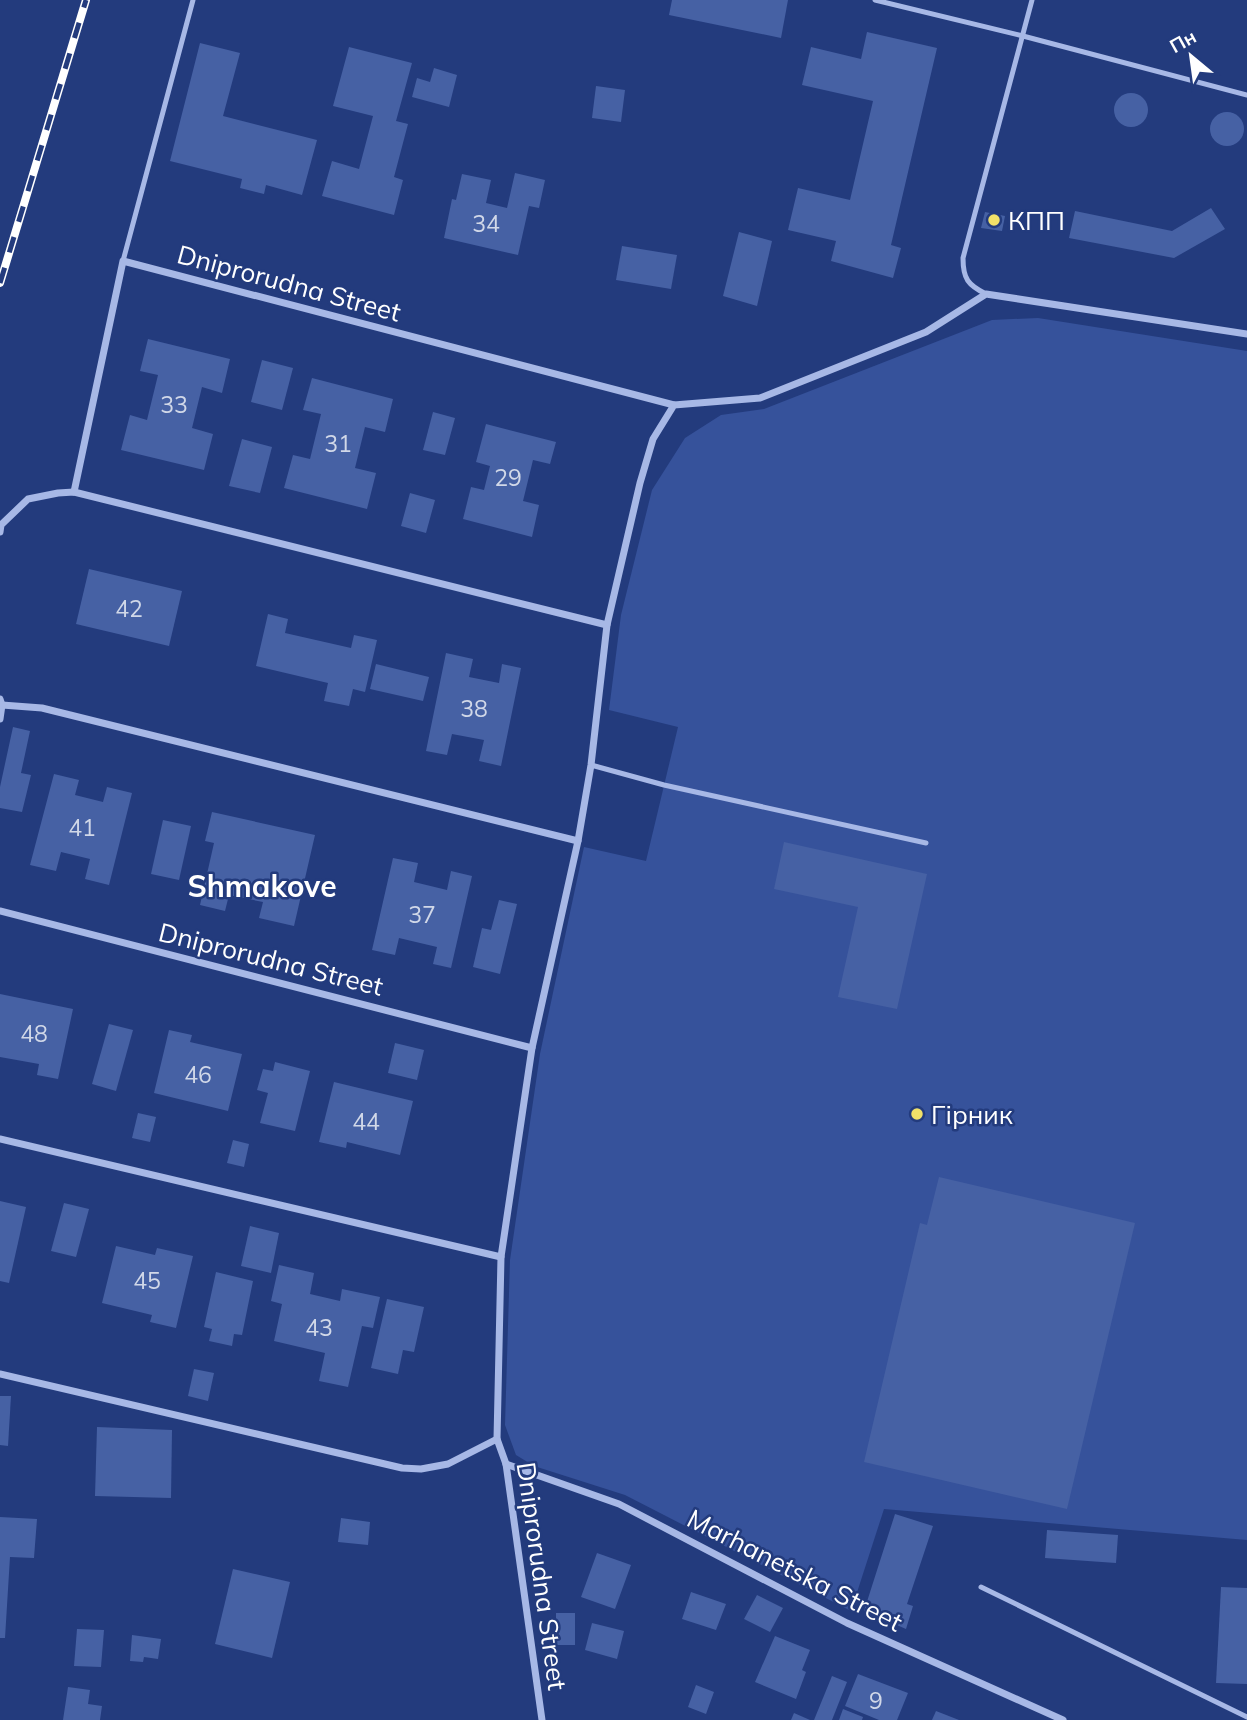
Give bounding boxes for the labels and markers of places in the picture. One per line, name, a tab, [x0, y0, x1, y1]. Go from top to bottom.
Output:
place label: КПП	[1008, 204, 1065, 237]
marker: КПП	[986, 212, 1002, 228]
place label: Гірник	[931, 1098, 1013, 1131]
marker: Гірник	[909, 1106, 925, 1122]

